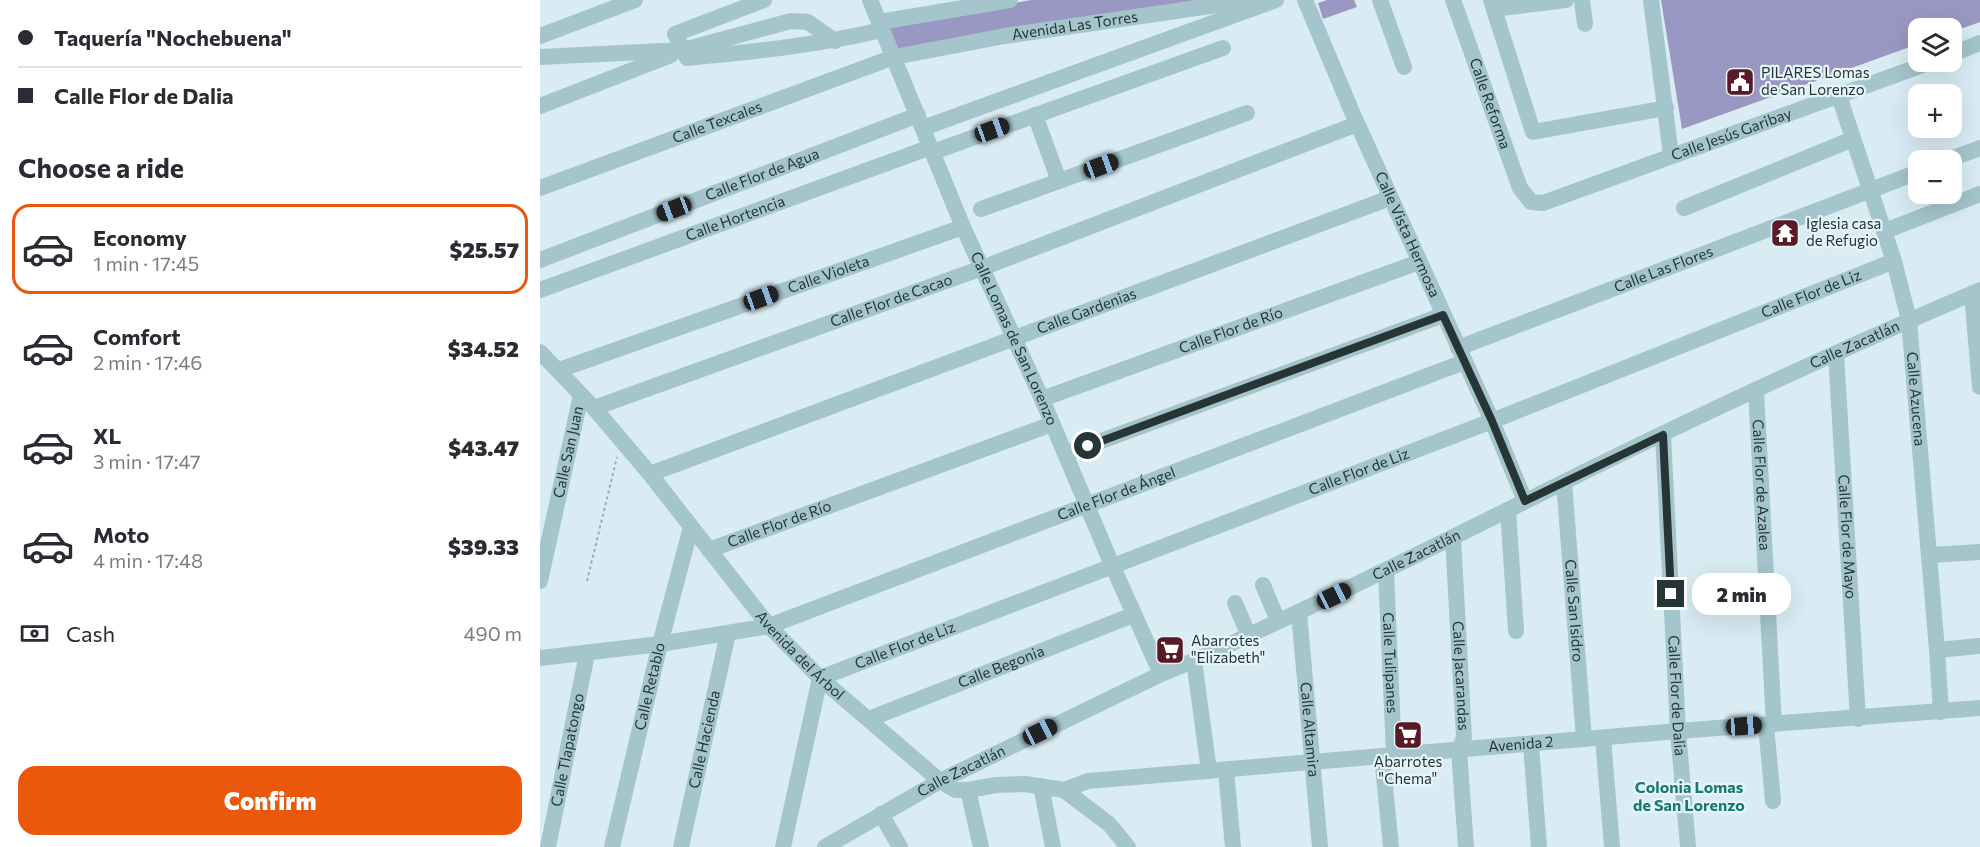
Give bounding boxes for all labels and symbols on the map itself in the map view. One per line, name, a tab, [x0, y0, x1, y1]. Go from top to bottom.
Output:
street label: Avenida Las Torres	[1011, 7, 1139, 43]
street label: Calle Reforma	[1466, 55, 1515, 151]
place label: PILARES Lomas de San Lorenzo	[1761, 63, 1870, 98]
public building icon: PILARES Lomas de San Lorenzo	[1724, 66, 1756, 98]
street label: Calle Texcales	[669, 97, 764, 146]
street label: Calle Jesús Garibay	[1668, 103, 1794, 164]
car	[972, 115, 1012, 145]
street label: Calle Flor de Agua	[702, 144, 821, 204]
car	[1081, 151, 1121, 181]
street label: Calle Vista Hermosa	[1372, 168, 1445, 300]
street label: Calle Hortencia	[683, 191, 787, 244]
car	[654, 194, 694, 224]
place label: Iglesia casa de Refugio	[1806, 214, 1881, 249]
temple icon: Iglesia casa de Refugio	[1769, 217, 1801, 249]
street label: Calle Las Flores	[1611, 241, 1715, 296]
street label: Calle Lomas de San Lorenzo	[968, 249, 1062, 428]
street label: Calle Violeta	[785, 251, 872, 296]
street label: Calle Flor de Liz	[1758, 265, 1863, 321]
street label: Calle Flor de Cacao	[827, 269, 955, 330]
car	[741, 283, 781, 313]
street label: Calle Gardenias	[1034, 283, 1139, 337]
street label: Calle Flor de Río	[1176, 302, 1285, 357]
street label: Calle Zacatlán	[1807, 316, 1902, 372]
street label: Calle Azucena	[1904, 351, 1930, 447]
street label: Calle San Juan	[549, 404, 586, 500]
street label: Calle Flor de Azalea	[1750, 419, 1775, 551]
route start	[1074, 432, 1101, 459]
street label: Calle Flor de Liz	[1306, 444, 1411, 498]
street label: Calle Flor de Ángel	[1055, 462, 1178, 524]
street label: Calle Flor de Mayo	[1835, 474, 1861, 599]
street label: Calle Flor de Río	[725, 496, 833, 550]
street label: Calle Zacatlán	[1369, 525, 1463, 583]
street label: Calle San Isidro	[1562, 558, 1588, 663]
callout: 2 min	[1692, 573, 1791, 615]
car	[1314, 580, 1354, 612]
route end	[1657, 580, 1684, 607]
street label: Avenida del Árbol	[752, 607, 848, 703]
street label: Calle Tulipanes	[1380, 612, 1402, 714]
street label: Calle Flor de Liz	[852, 617, 957, 672]
street label: Calle Jacarandas	[1450, 620, 1474, 731]
place label: Abarrotes "Elizabeth"	[1191, 631, 1265, 666]
supermarket icon: Abarrotes "Elizabeth"	[1154, 634, 1186, 666]
street label: Calle Flor de Dalia	[1665, 635, 1690, 757]
street label: Calle Retablo	[630, 640, 668, 732]
street label: Calle Begonia	[955, 641, 1047, 691]
street label: Calle Altamira	[1297, 681, 1324, 778]
street label: Calle Hacienda	[684, 689, 723, 790]
street label: Calle Tlapatongo	[546, 692, 587, 808]
car	[1020, 716, 1060, 748]
car	[1725, 716, 1763, 736]
supermarket icon: Abarrotes "Chema"	[1392, 719, 1424, 751]
street label: Avenida 2	[1487, 732, 1554, 755]
street label: Calle Zacatlán	[914, 741, 1008, 800]
place label: Abarrotes "Chema"	[1374, 752, 1442, 787]
district label: Colonia Lomas de San Lorenzo	[1633, 777, 1745, 814]

